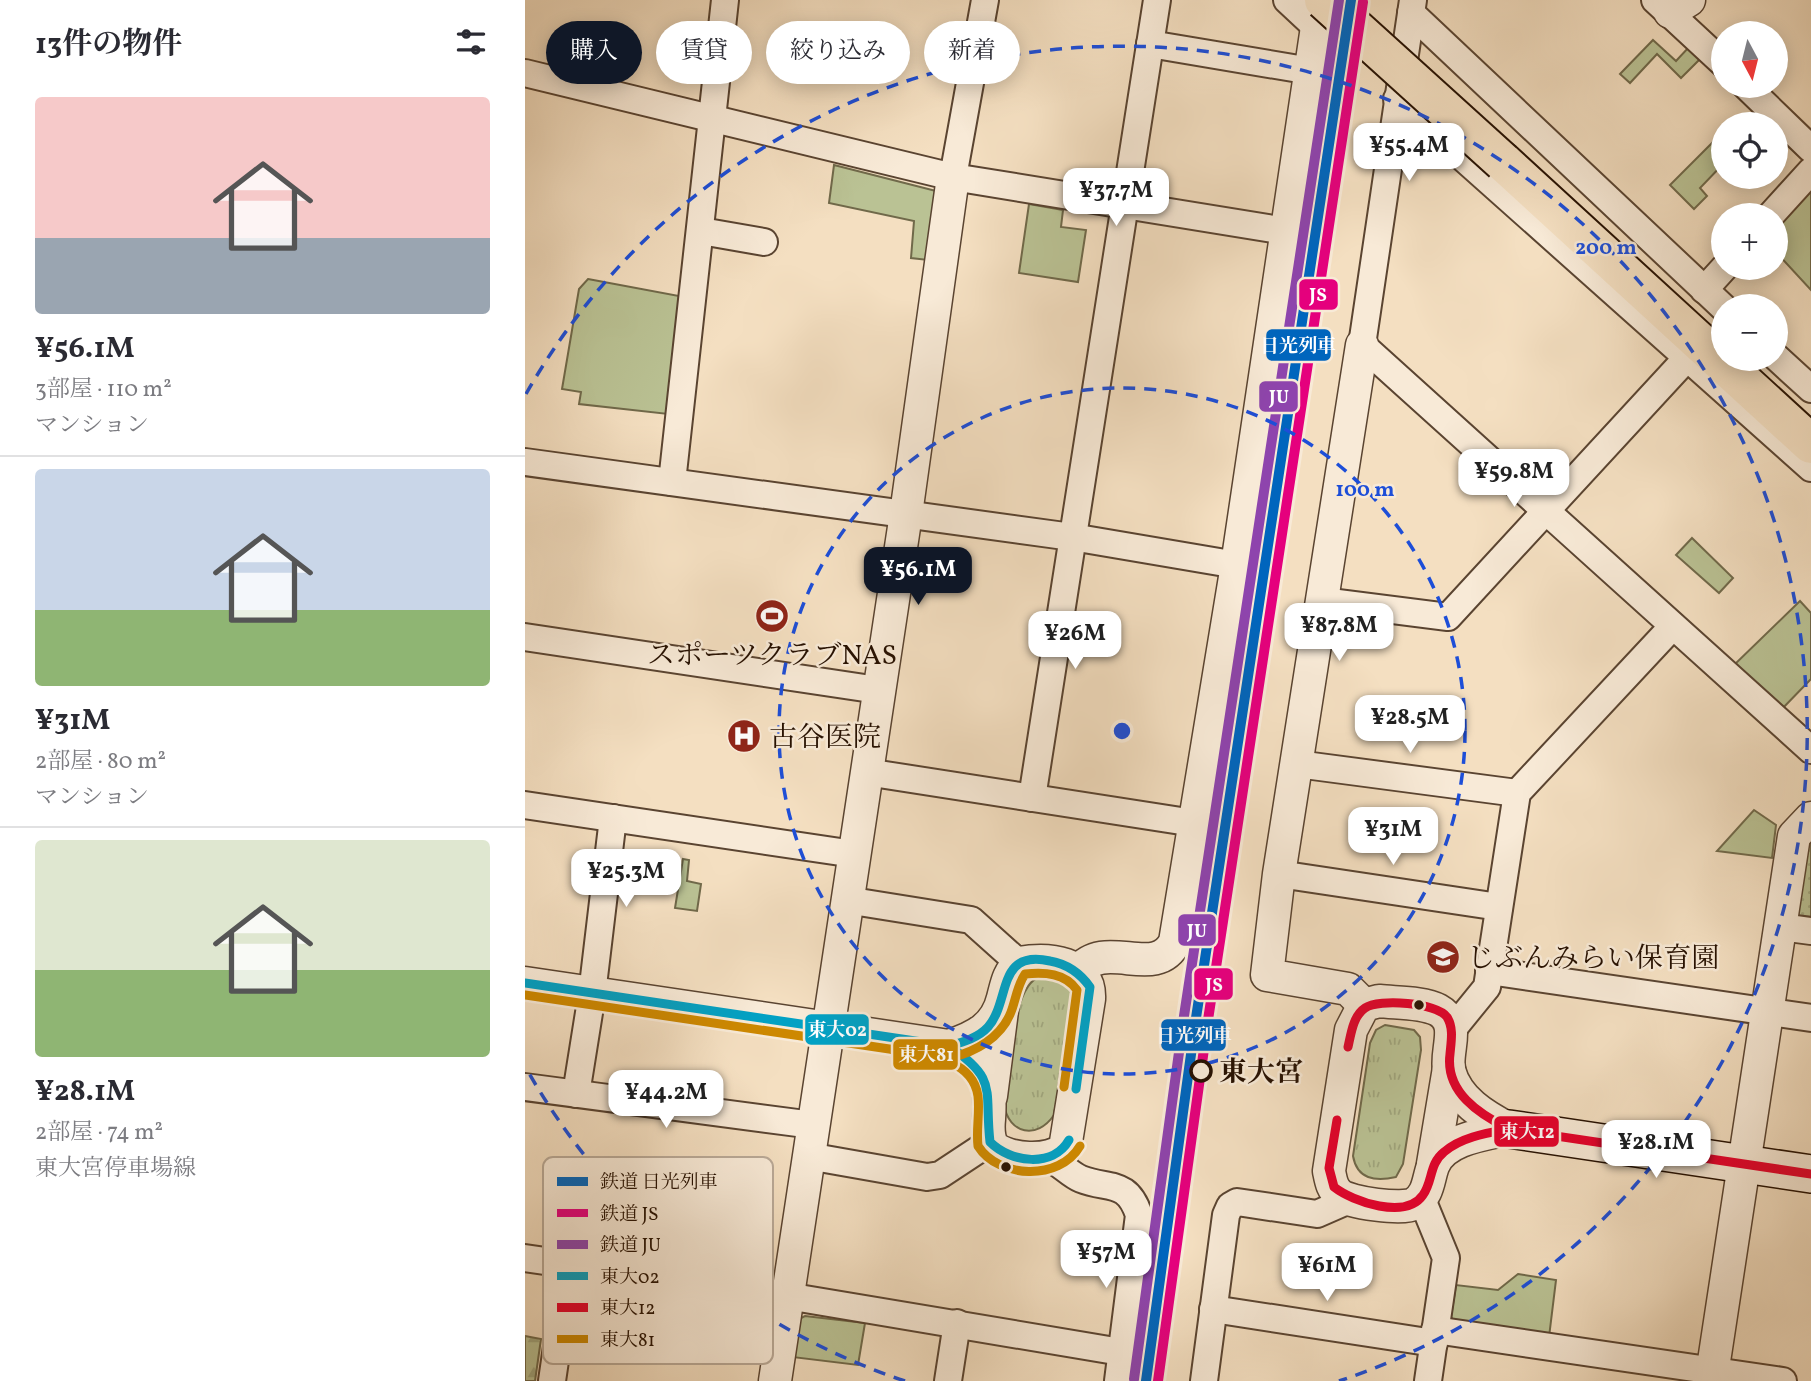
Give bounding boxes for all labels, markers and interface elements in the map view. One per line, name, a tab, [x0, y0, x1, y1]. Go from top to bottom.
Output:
chip: 購入	[546, 21, 642, 84]
chip: 賃貸	[656, 21, 752, 84]
chip: 絞り込み	[766, 21, 910, 84]
chip: 新着	[924, 21, 1020, 84]
north arrow	[1711, 21, 1789, 98]
map controls	[1711, 21, 1788, 371]
icon: filters	[452, 23, 490, 61]
text: 13件の物件	[35, 24, 182, 66]
button: locate	[1711, 112, 1788, 189]
pin: ¥55.4M	[1352, 124, 1466, 183]
text: ¥55.4M	[1369, 130, 1449, 162]
icon: home	[200, 143, 326, 269]
pin: ¥37.7M	[1059, 168, 1173, 228]
text: ¥37.7M	[1079, 175, 1153, 207]
button: +	[1711, 203, 1788, 280]
text: 200 m	[1575, 234, 1637, 263]
line badge: JS	[1298, 278, 1339, 311]
text: JS	[1308, 283, 1327, 309]
button: −	[1711, 294, 1788, 371]
text: ¥56.1M	[35, 328, 134, 370]
line badge: 日光列車	[1265, 328, 1332, 362]
text: 日光列車	[1260, 334, 1336, 360]
text: 3部屋 · 110 m²	[35, 374, 172, 406]
line badge: JU	[1258, 380, 1299, 413]
text: JU	[1268, 385, 1289, 411]
text: マンション	[35, 410, 149, 442]
pin: ¥59.8M	[1457, 449, 1571, 509]
text: ¥59.8M	[1474, 456, 1554, 488]
text: 100 m	[1335, 476, 1395, 505]
icon: home	[200, 515, 326, 641]
pin: ¥56.1M	[861, 548, 975, 607]
text: ¥56.1M	[880, 554, 956, 586]
sports icon: スポーツクラブNAS	[753, 597, 791, 635]
pin: ¥87.8M	[1282, 604, 1396, 663]
text: ¥87.8M	[1300, 610, 1378, 642]
pin: ¥26M	[1034, 612, 1116, 671]
text: ¥26M	[1044, 618, 1106, 650]
place label: スポーツクラブNAS	[647, 637, 897, 676]
pin: ¥28.5M	[1353, 696, 1467, 755]
text: ¥31M	[35, 700, 110, 742]
text: ¥28.5M	[1371, 702, 1449, 734]
hospital icon: 古谷医院	[725, 717, 763, 755]
place label: 古谷医院	[769, 719, 881, 758]
centre of rings	[1110, 719, 1134, 743]
text: 2部屋 · 80 m²	[35, 746, 166, 778]
text: マンション	[35, 782, 149, 814]
pin: ¥31M	[1352, 808, 1434, 867]
text: ¥31M	[1364, 814, 1422, 846]
pin: ¥25.3M	[569, 850, 683, 909]
text: ¥25.3M	[587, 856, 665, 888]
icon: home	[200, 886, 326, 1012]
line badge: JU	[1177, 913, 1217, 947]
text: JU	[1186, 919, 1207, 945]
school or university icon: じぶんみらい保育園	[1424, 938, 1462, 976]
place label: じぶんみらい保育園	[1467, 940, 1719, 979]
line badge: JS	[1193, 967, 1234, 1001]
text: JS	[1204, 973, 1223, 999]
unlabelled marker	[1412, 998, 1426, 1012]
line badge: 東大02	[804, 1013, 870, 1046]
text: 東大02	[807, 1018, 867, 1044]
line badge: 日光列車	[1160, 1018, 1227, 1052]
text: 日光列車	[1156, 1024, 1232, 1050]
line badge: 東大81	[892, 1038, 959, 1071]
text: 東大81	[898, 1043, 954, 1069]
place label: 東大宮	[1219, 1054, 1303, 1093]
marker: 東大宮	[1190, 1060, 1212, 1082]
pin: ¥44.2M	[609, 1070, 723, 1130]
text: ¥28.1M	[35, 1071, 135, 1113]
text: ¥44.2M	[624, 1077, 708, 1109]
line badge: 東大12	[1493, 1115, 1560, 1148]
text: 2部屋 · 74 m²	[35, 1117, 163, 1149]
text: 東大12	[1499, 1120, 1555, 1146]
pin: ¥28.1M	[1599, 1120, 1713, 1180]
text: ¥28.1M	[1618, 1127, 1694, 1159]
text: 東大宮停車場線	[35, 1153, 196, 1185]
legend	[543, 1157, 773, 1364]
unlabelled marker	[999, 1160, 1013, 1174]
text: 鉄道 日光列車	[600, 1170, 718, 1196]
text: 鉄道 JS	[600, 1202, 659, 1228]
pin: ¥57M	[1065, 1230, 1147, 1290]
text: 鉄道 JU	[600, 1233, 661, 1259]
text: ¥57M	[1077, 1237, 1135, 1269]
pin: ¥61M	[1286, 1244, 1368, 1303]
text: ¥61M	[1298, 1250, 1356, 1282]
text: 東大02	[600, 1265, 660, 1291]
text: 東大12	[600, 1296, 656, 1322]
text: 東大81	[600, 1328, 655, 1354]

